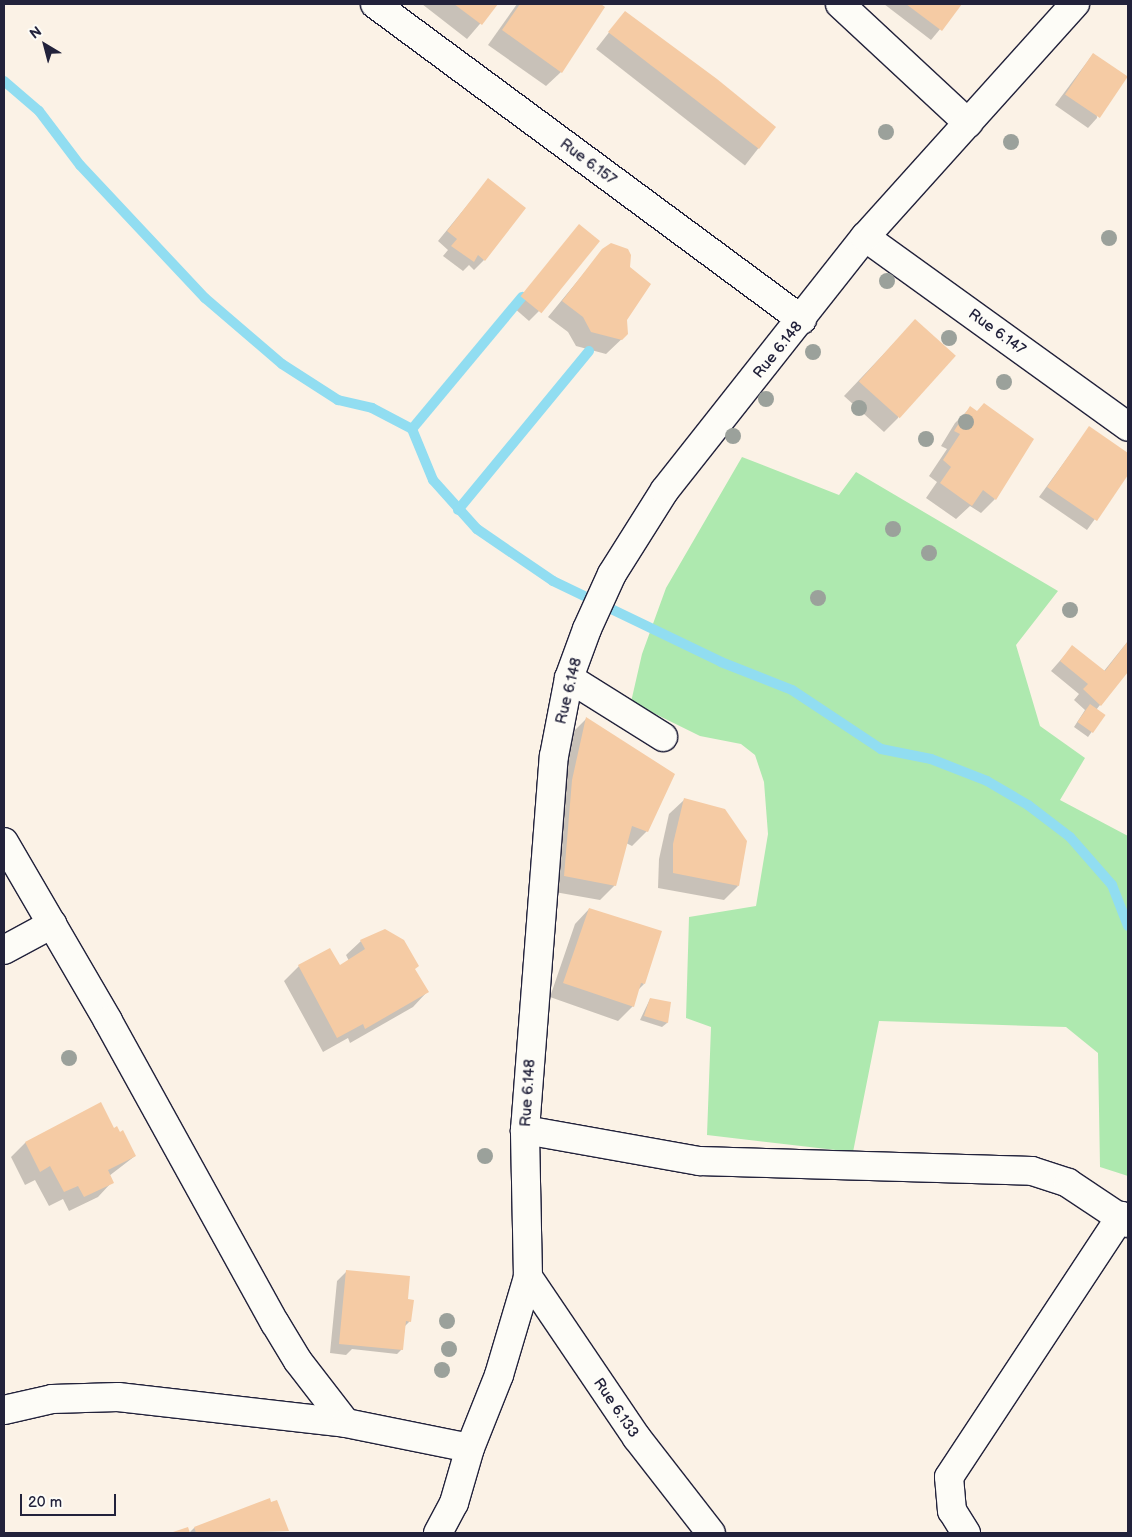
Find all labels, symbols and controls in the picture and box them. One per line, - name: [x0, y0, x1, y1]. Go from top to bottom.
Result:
- north arrow: [20, 20, 70, 70]
- text: N: [26, 23, 45, 43]
- street label: Rue 6.157: [556, 135, 620, 189]
- street label: Rue 6.147: [965, 305, 1029, 359]
- street label: Rue 6.148: [750, 318, 806, 382]
- street label: Rue 6.148: [552, 656, 586, 726]
- street label: Rue 6.148: [517, 1059, 539, 1127]
- street label: Rue 6.133: [589, 1375, 643, 1441]
- scale bar: [22, 1484, 119, 1516]
- text: 20 m: [28, 1493, 62, 1512]

